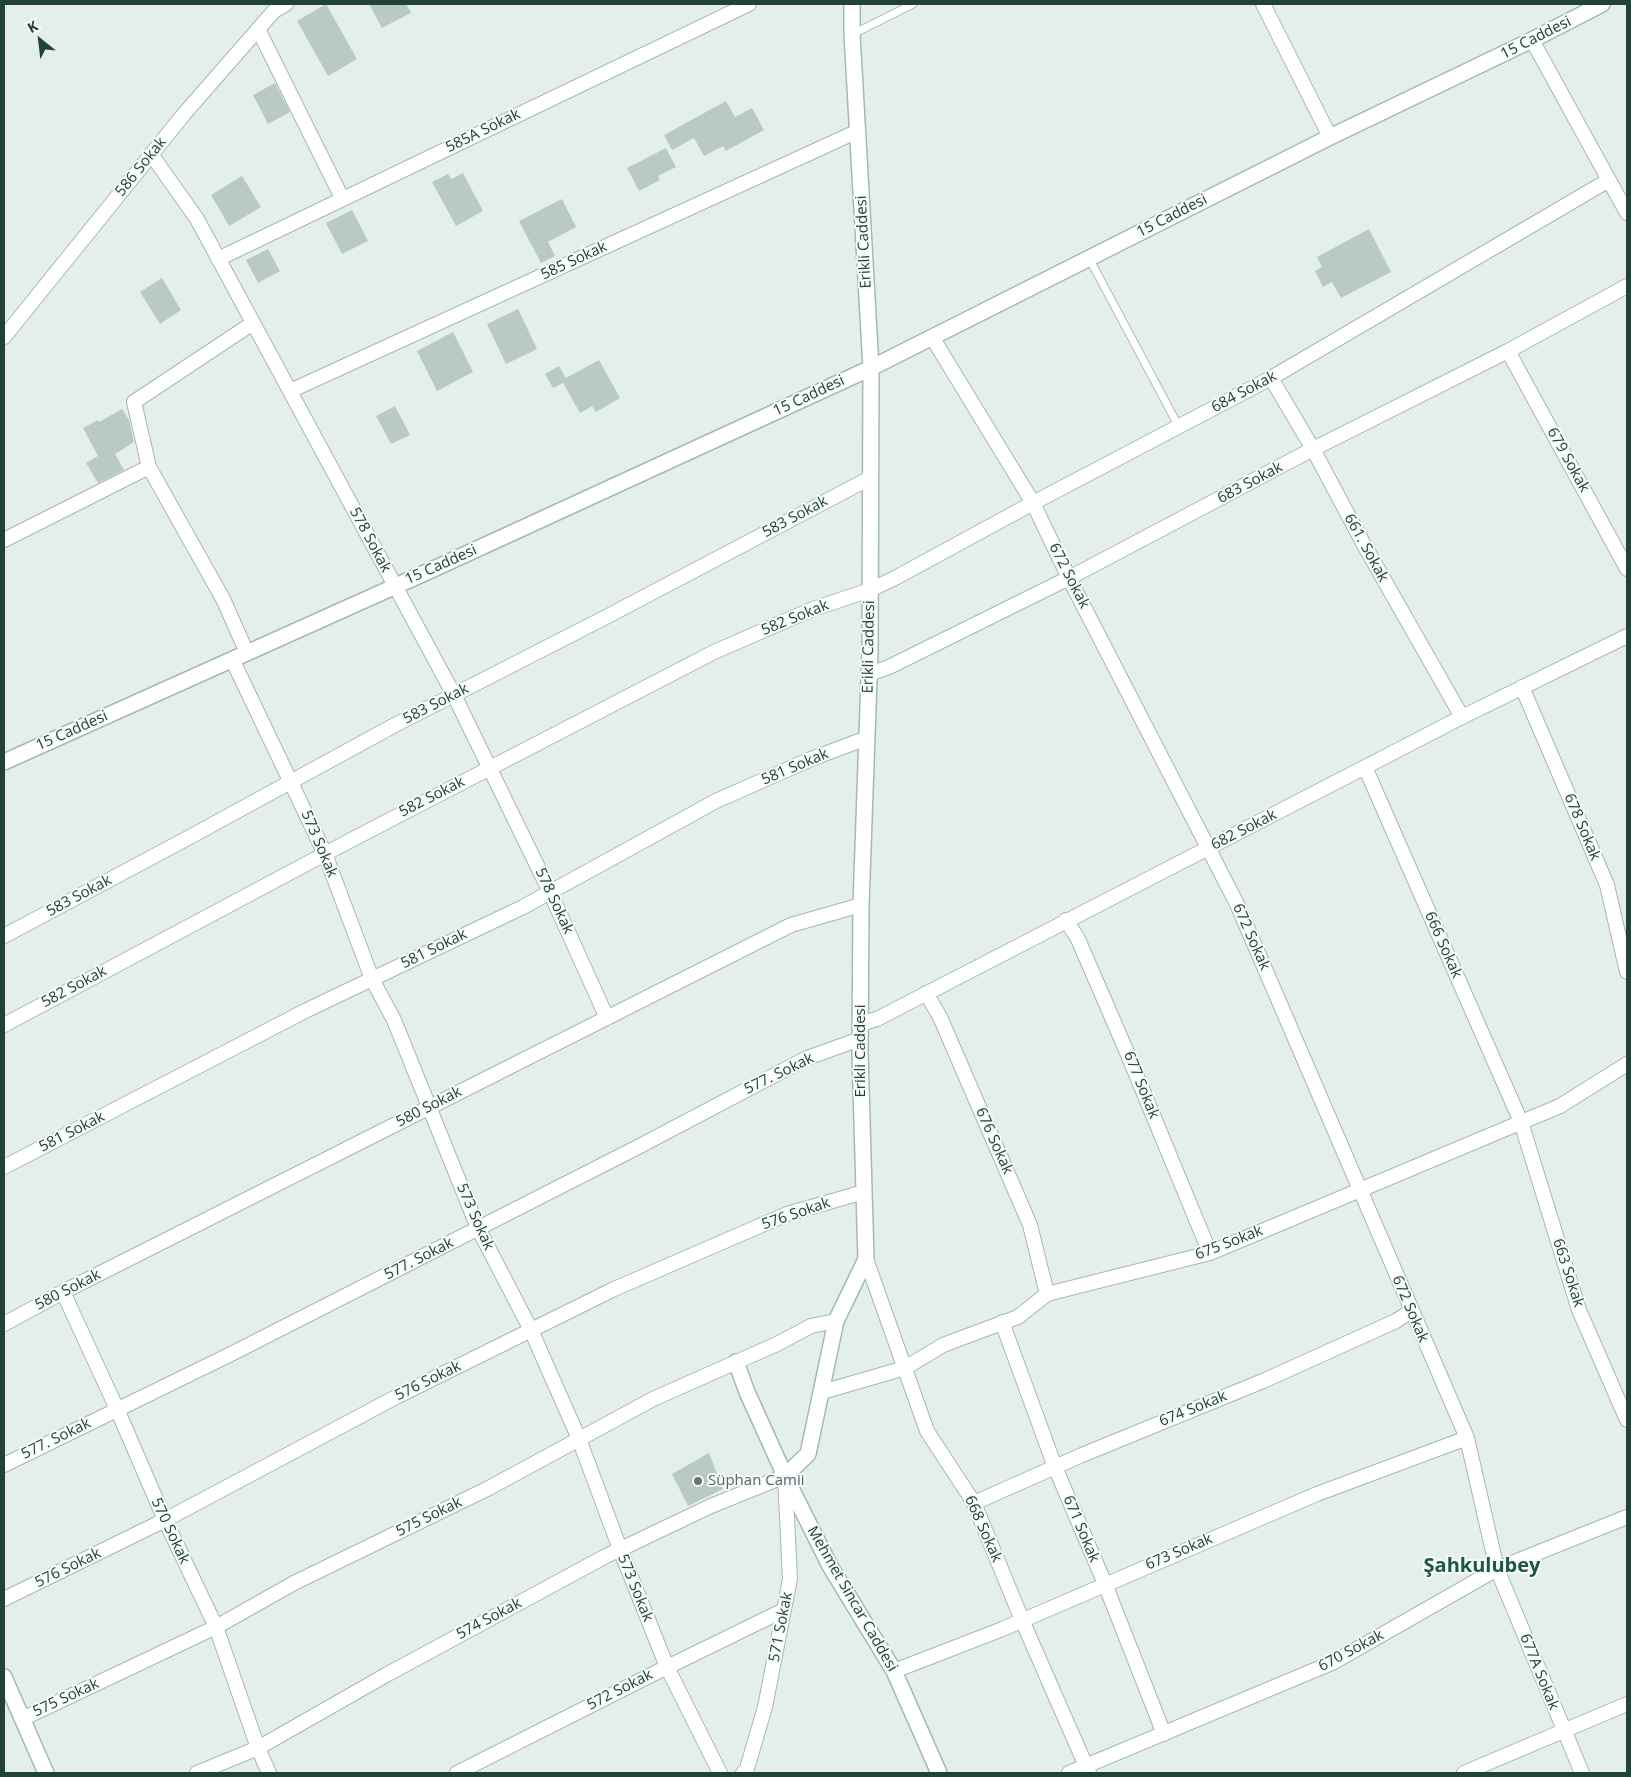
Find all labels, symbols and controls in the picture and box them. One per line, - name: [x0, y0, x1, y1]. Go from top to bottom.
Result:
- street label: 15 Caddesi: [1498, 13, 1574, 63]
- north arrow: [15, 15, 65, 65]
- text: K: [24, 16, 41, 37]
- street label: 585A Sokak: [443, 105, 523, 157]
- street label: 586 Sokak: [112, 134, 170, 200]
- street label: 15 Caddesi: [1134, 191, 1210, 241]
- street label: Erikli Caddesi: [853, 195, 875, 289]
- street label: 585 Sokak: [538, 238, 610, 284]
- street label: 684 Sokak: [1208, 367, 1280, 417]
- street label: 15 Caddesi: [771, 372, 847, 420]
- street label: 679 Sokak: [1543, 425, 1593, 495]
- street label: 683 Sokak: [1214, 458, 1286, 508]
- street label: 583 Sokak: [759, 492, 831, 542]
- street label: 578 Sokak: [345, 504, 395, 576]
- street label: 661. Sokak: [1340, 511, 1392, 585]
- street label: 672 Sokak: [1045, 540, 1093, 612]
- street label: 15 Caddesi: [402, 541, 480, 589]
- street label: 582 Sokak: [759, 596, 831, 640]
- street label: Erikli Caddesi: [859, 600, 879, 694]
- street label: 583 Sokak: [400, 680, 472, 728]
- street label: 15 Caddesi: [33, 707, 111, 755]
- street label: 581 Sokak: [759, 745, 831, 789]
- street label: 582 Sokak: [396, 773, 468, 821]
- street label: 678 Sokak: [1560, 791, 1604, 863]
- street label: 682 Sokak: [1208, 806, 1280, 854]
- street label: 573 Sokak: [297, 808, 341, 880]
- street label: 578 Sokak: [531, 865, 577, 937]
- street label: 583 Sokak: [43, 871, 115, 921]
- street label: 672 Sokak: [1228, 901, 1274, 973]
- street label: 666 Sokak: [1420, 909, 1466, 981]
- street label: 581 Sokak: [398, 925, 470, 973]
- street label: 582 Sokak: [38, 962, 110, 1012]
- street label: Erikli Caddesi: [852, 1004, 870, 1098]
- street label: 577. Sokak: [741, 1049, 817, 1099]
- street label: 677 Sokak: [1119, 1049, 1163, 1121]
- street label: 580 Sokak: [393, 1083, 465, 1131]
- street label: 676 Sokak: [971, 1105, 1017, 1177]
- street label: 581 Sokak: [36, 1108, 108, 1156]
- street label: 573 Sokak: [452, 1181, 498, 1253]
- street label: 576 Sokak: [760, 1194, 832, 1234]
- street label: 675 Sokak: [1193, 1222, 1265, 1264]
- street label: 577. Sokak: [382, 1234, 456, 1284]
- street label: 663 Sokak: [1548, 1236, 1588, 1310]
- street label: 580 Sokak: [32, 1266, 104, 1314]
- street label: 672 Sokak: [1388, 1273, 1432, 1345]
- street label: 576 Sokak: [392, 1357, 464, 1405]
- street label: 674 Sokak: [1157, 1387, 1229, 1431]
- street label: 577. Sokak: [18, 1414, 94, 1464]
- place label: Süphan Camii: [708, 1472, 804, 1490]
- marker: Süphan Camii: [692, 1475, 704, 1487]
- street label: 575 Sokak: [393, 1493, 465, 1541]
- street label: 668 Sokak: [960, 1493, 1006, 1565]
- street label: 671 Sokak: [1059, 1493, 1103, 1565]
- street label: 570 Sokak: [147, 1495, 193, 1567]
- street label: Mehmet Sincar Caddesi: [803, 1523, 901, 1675]
- street label: 673 Sokak: [1143, 1530, 1215, 1574]
- street label: 576 Sokak: [32, 1544, 104, 1592]
- street label: 573 Sokak: [613, 1552, 657, 1624]
- district label: Şahkulubey: [1424, 1554, 1540, 1578]
- street label: 571 Sokak: [765, 1590, 797, 1664]
- street label: 574 Sokak: [453, 1594, 525, 1644]
- street label: 670 Sokak: [1315, 1626, 1387, 1676]
- street label: 677A Sokak: [1516, 1631, 1562, 1713]
- street label: 572 Sokak: [584, 1666, 656, 1714]
- street label: 575 Sokak: [30, 1675, 102, 1721]

